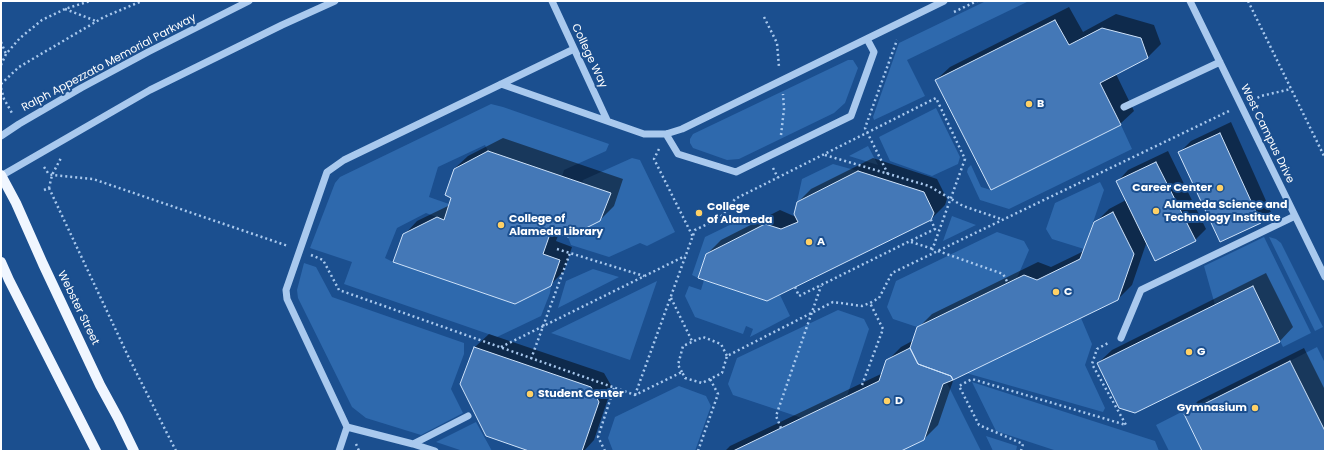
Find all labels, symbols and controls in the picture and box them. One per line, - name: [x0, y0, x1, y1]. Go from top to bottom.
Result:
- street label: Ralph Appezzato Memorial Parkway: [20, 11, 198, 115]
- street label: College Way: [568, 22, 610, 90]
- street label: West Campus Drive: [1237, 82, 1297, 186]
- place label: B: [1037, 97, 1044, 111]
- marker: B: [1024, 99, 1034, 109]
- place label: Career Center: [1132, 181, 1212, 195]
- marker: Career Center: [1215, 183, 1225, 193]
- place label: Alameda Science and Technology Institute: [1164, 198, 1287, 224]
- place label: College of Alameda: [707, 200, 772, 226]
- marker: Alameda Science and Technology Institute: [1151, 206, 1161, 216]
- marker: College of Alameda: [694, 208, 704, 218]
- place label: College of Alameda Library: [509, 212, 603, 238]
- marker: College of Alameda Library: [496, 220, 506, 230]
- place label: A: [817, 235, 825, 249]
- marker: A: [804, 237, 814, 247]
- street label: Webster Street: [54, 269, 102, 347]
- place label: C: [1064, 285, 1072, 299]
- marker: C: [1051, 287, 1061, 297]
- place label: G: [1197, 345, 1205, 359]
- marker: G: [1184, 347, 1194, 357]
- place label: Student Center: [538, 387, 624, 401]
- marker: Student Center: [525, 389, 535, 399]
- place label: D: [895, 394, 903, 408]
- marker: D: [882, 396, 892, 406]
- place label: Gymnasium: [1177, 401, 1247, 415]
- marker: Gymnasium: [1250, 403, 1260, 413]

